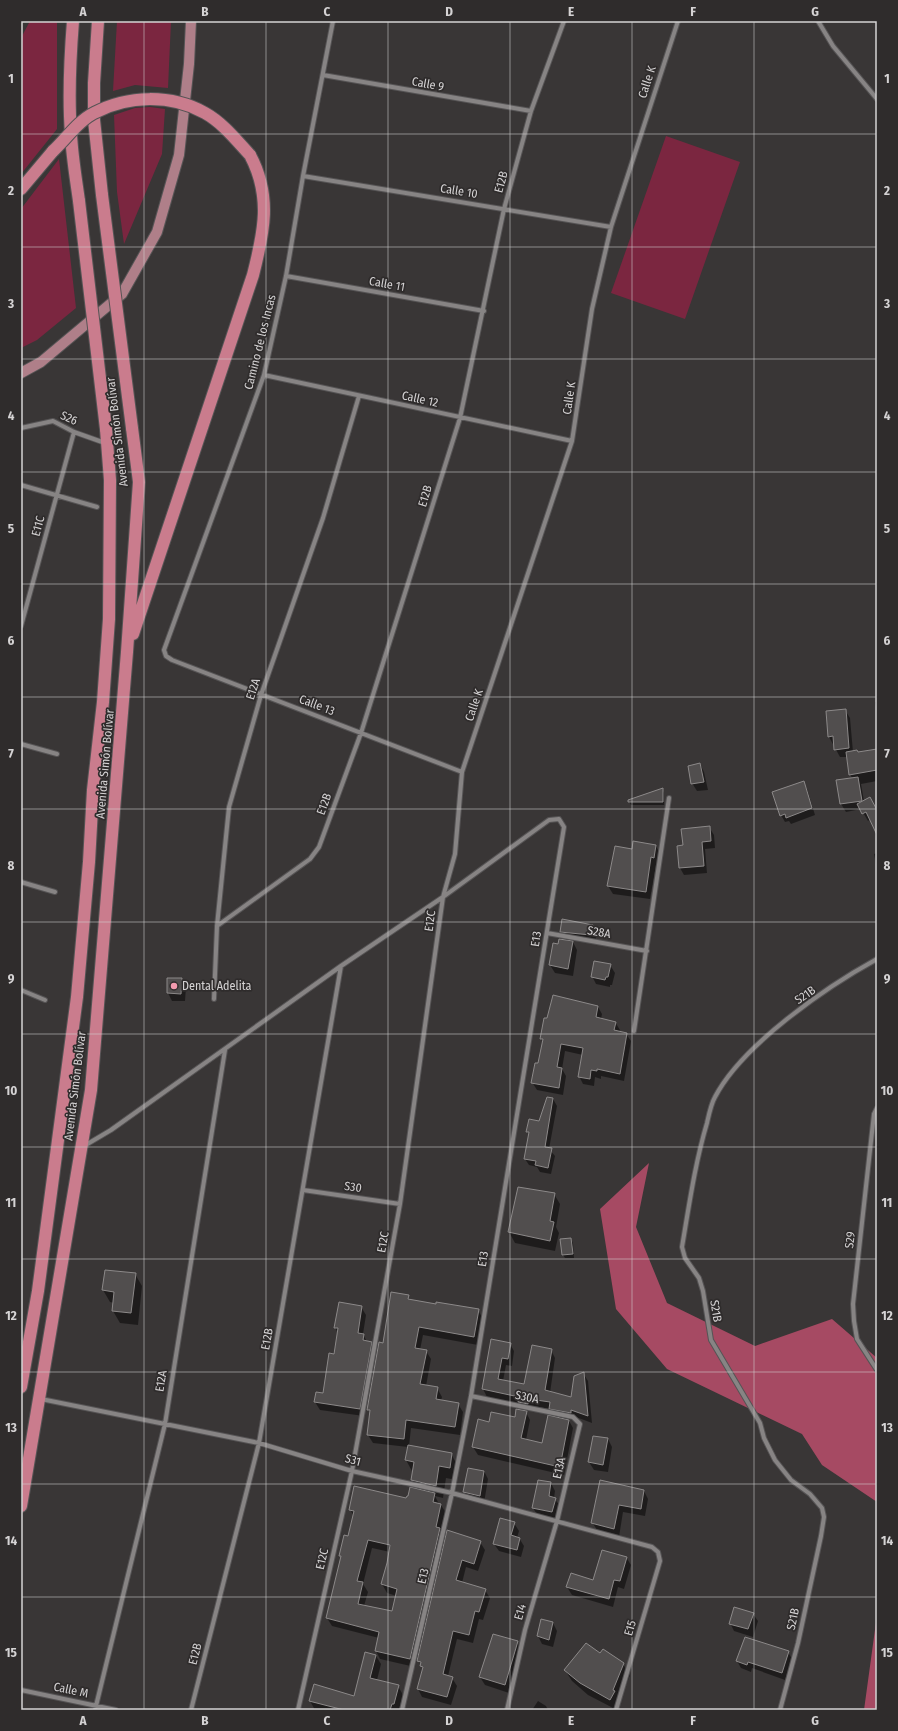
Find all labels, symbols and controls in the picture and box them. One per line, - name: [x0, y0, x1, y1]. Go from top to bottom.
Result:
- text: A: [78, 4, 87, 19]
- text: B: [201, 4, 209, 19]
- text: C: [324, 4, 331, 19]
- text: D: [445, 4, 453, 19]
- text: E: [568, 4, 574, 19]
- text: F: [690, 4, 696, 19]
- text: G: [811, 4, 819, 19]
- street label: Calle K: [635, 63, 659, 100]
- text: 1: [8, 71, 14, 86]
- text: 1: [884, 71, 890, 86]
- street label: Calle 9: [411, 74, 445, 94]
- street label: E12B: [491, 169, 511, 194]
- street label: Calle 10: [439, 181, 479, 201]
- text: 2: [7, 183, 14, 198]
- text: 2: [883, 183, 890, 198]
- street label: Calle 11: [368, 274, 406, 294]
- street label: Camino de los Incas: [241, 293, 279, 391]
- text: 3: [7, 296, 14, 311]
- text: 3: [883, 296, 890, 311]
- street label: Avenida Simón Bolívar: [103, 376, 131, 487]
- street label: Calle K: [560, 380, 578, 415]
- street label: Calle 12: [401, 388, 439, 410]
- text: 4: [8, 408, 15, 423]
- street label: S26: [58, 408, 80, 428]
- text: 4: [884, 408, 891, 423]
- street label: E12B: [415, 483, 435, 509]
- street label: E11C: [29, 514, 47, 538]
- text: 5: [8, 521, 14, 536]
- text: 5: [884, 521, 890, 536]
- text: 6: [8, 633, 15, 648]
- text: 6: [884, 633, 891, 648]
- street label: E12A: [243, 676, 263, 701]
- street label: Calle K: [462, 686, 486, 723]
- street label: Calle 13: [297, 692, 337, 718]
- street label: Avenida Simón Bolívar: [93, 708, 117, 819]
- text: 7: [8, 746, 14, 761]
- text: 7: [884, 746, 890, 761]
- street label: E12B: [314, 791, 334, 817]
- text: 8: [8, 858, 15, 873]
- text: 8: [884, 858, 891, 873]
- street label: E12C: [422, 909, 438, 933]
- street label: S28A: [586, 923, 612, 941]
- street label: E13: [528, 930, 544, 948]
- text: 9: [8, 971, 15, 986]
- text: 9: [884, 971, 891, 986]
- place label: Dental Adelita: [182, 979, 252, 993]
- marker: Dental Adelita: [169, 981, 179, 991]
- street label: S21B: [792, 983, 818, 1007]
- street label: Avenida Simón Bolívar: [61, 1030, 89, 1141]
- text: 10: [5, 1083, 17, 1098]
- text: 10: [881, 1083, 893, 1098]
- street label: S30: [343, 1179, 363, 1195]
- text: 11: [6, 1195, 16, 1210]
- text: 11: [882, 1195, 892, 1210]
- street label: E12C: [374, 1230, 392, 1254]
- street label: S29: [842, 1231, 858, 1249]
- street label: E13: [475, 1250, 491, 1268]
- street label: S21B: [707, 1299, 725, 1323]
- text: 12: [5, 1308, 17, 1323]
- text: 12: [881, 1308, 893, 1323]
- street label: E12B: [258, 1327, 276, 1351]
- street label: E12A: [152, 1369, 170, 1393]
- street label: S30A: [514, 1388, 541, 1406]
- text: 13: [5, 1420, 17, 1435]
- text: 13: [881, 1420, 893, 1435]
- street label: S31: [344, 1451, 362, 1469]
- street label: E13A: [550, 1455, 568, 1480]
- text: 14: [5, 1533, 17, 1548]
- text: 14: [881, 1533, 893, 1548]
- street label: E12C: [313, 1547, 331, 1571]
- street label: E13: [414, 1567, 432, 1585]
- street label: E14: [511, 1602, 529, 1622]
- street label: S21B: [784, 1606, 802, 1631]
- street label: E15: [621, 1618, 639, 1637]
- street label: E12B: [186, 1641, 205, 1666]
- text: 15: [5, 1645, 17, 1660]
- text: 15: [881, 1645, 893, 1660]
- street label: Calle M: [52, 1679, 90, 1701]
- text: A: [78, 1713, 87, 1728]
- text: B: [201, 1713, 209, 1728]
- text: C: [324, 1713, 331, 1728]
- text: D: [445, 1713, 453, 1728]
- text: E: [568, 1713, 574, 1728]
- text: F: [690, 1713, 696, 1728]
- text: G: [811, 1713, 819, 1728]

